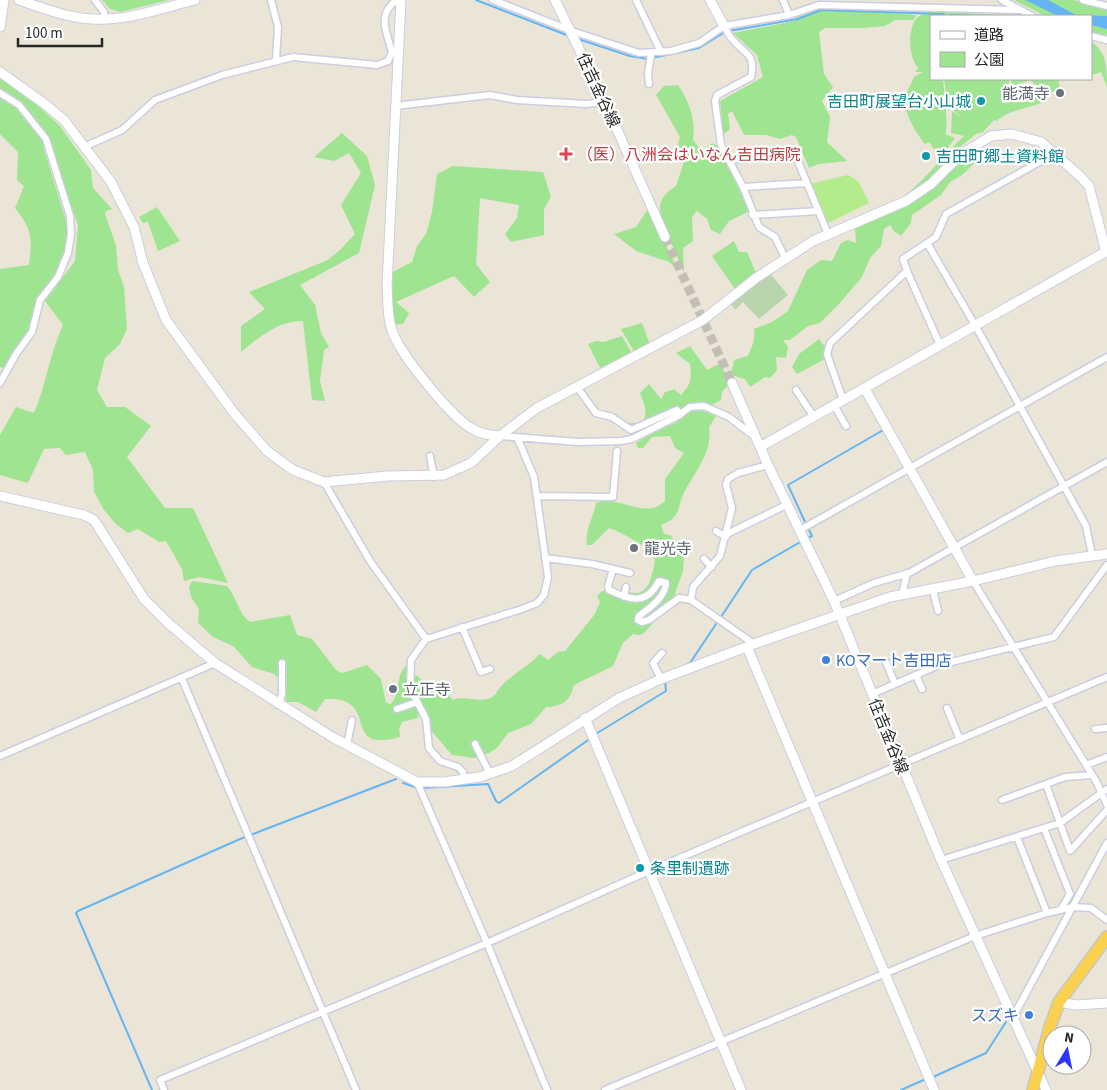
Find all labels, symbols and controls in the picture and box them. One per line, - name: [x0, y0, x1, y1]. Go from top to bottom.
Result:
- scale bar: [18, 15, 101, 47]
- legend: [930, 15, 1092, 80]
- text: 100 m: [25, 23, 63, 44]
- text: 道路: [974, 25, 1004, 46]
- street label: 住吉金谷線: [571, 50, 625, 131]
- text: 公園: [974, 50, 1004, 71]
- place label: 能満寺: [1002, 83, 1050, 105]
- marker: 能満寺: [1054, 87, 1066, 99]
- place label: 吉田町展望台小山城: [827, 91, 971, 113]
- marker: 吉田町展望台小山城: [975, 95, 987, 107]
- place label: （医）八洲会はいなん吉田病院: [577, 144, 801, 166]
- place label: 吉田町郷土資料館: [936, 146, 1064, 168]
- marker: （医）八洲会はいなん吉田病院: [559, 147, 573, 161]
- marker: 吉田町郷土資料館: [920, 150, 932, 162]
- place label: 龍光寺: [644, 538, 692, 560]
- marker: 龍光寺: [628, 542, 640, 554]
- place label: KOマート吉田店: [836, 650, 952, 672]
- marker: KOマート吉田店: [820, 654, 832, 666]
- place label: 立正寺: [403, 679, 451, 701]
- marker: 立正寺: [387, 683, 399, 695]
- street label: 住吉金谷線: [863, 695, 913, 778]
- place label: 条里制遺跡: [650, 858, 730, 880]
- marker: 条里制遺跡: [634, 862, 646, 874]
- place label: スズキ: [971, 1005, 1019, 1027]
- marker: スズキ: [1023, 1009, 1035, 1021]
- north arrow: [1042, 1025, 1092, 1075]
- text: N: [1063, 1028, 1075, 1049]

